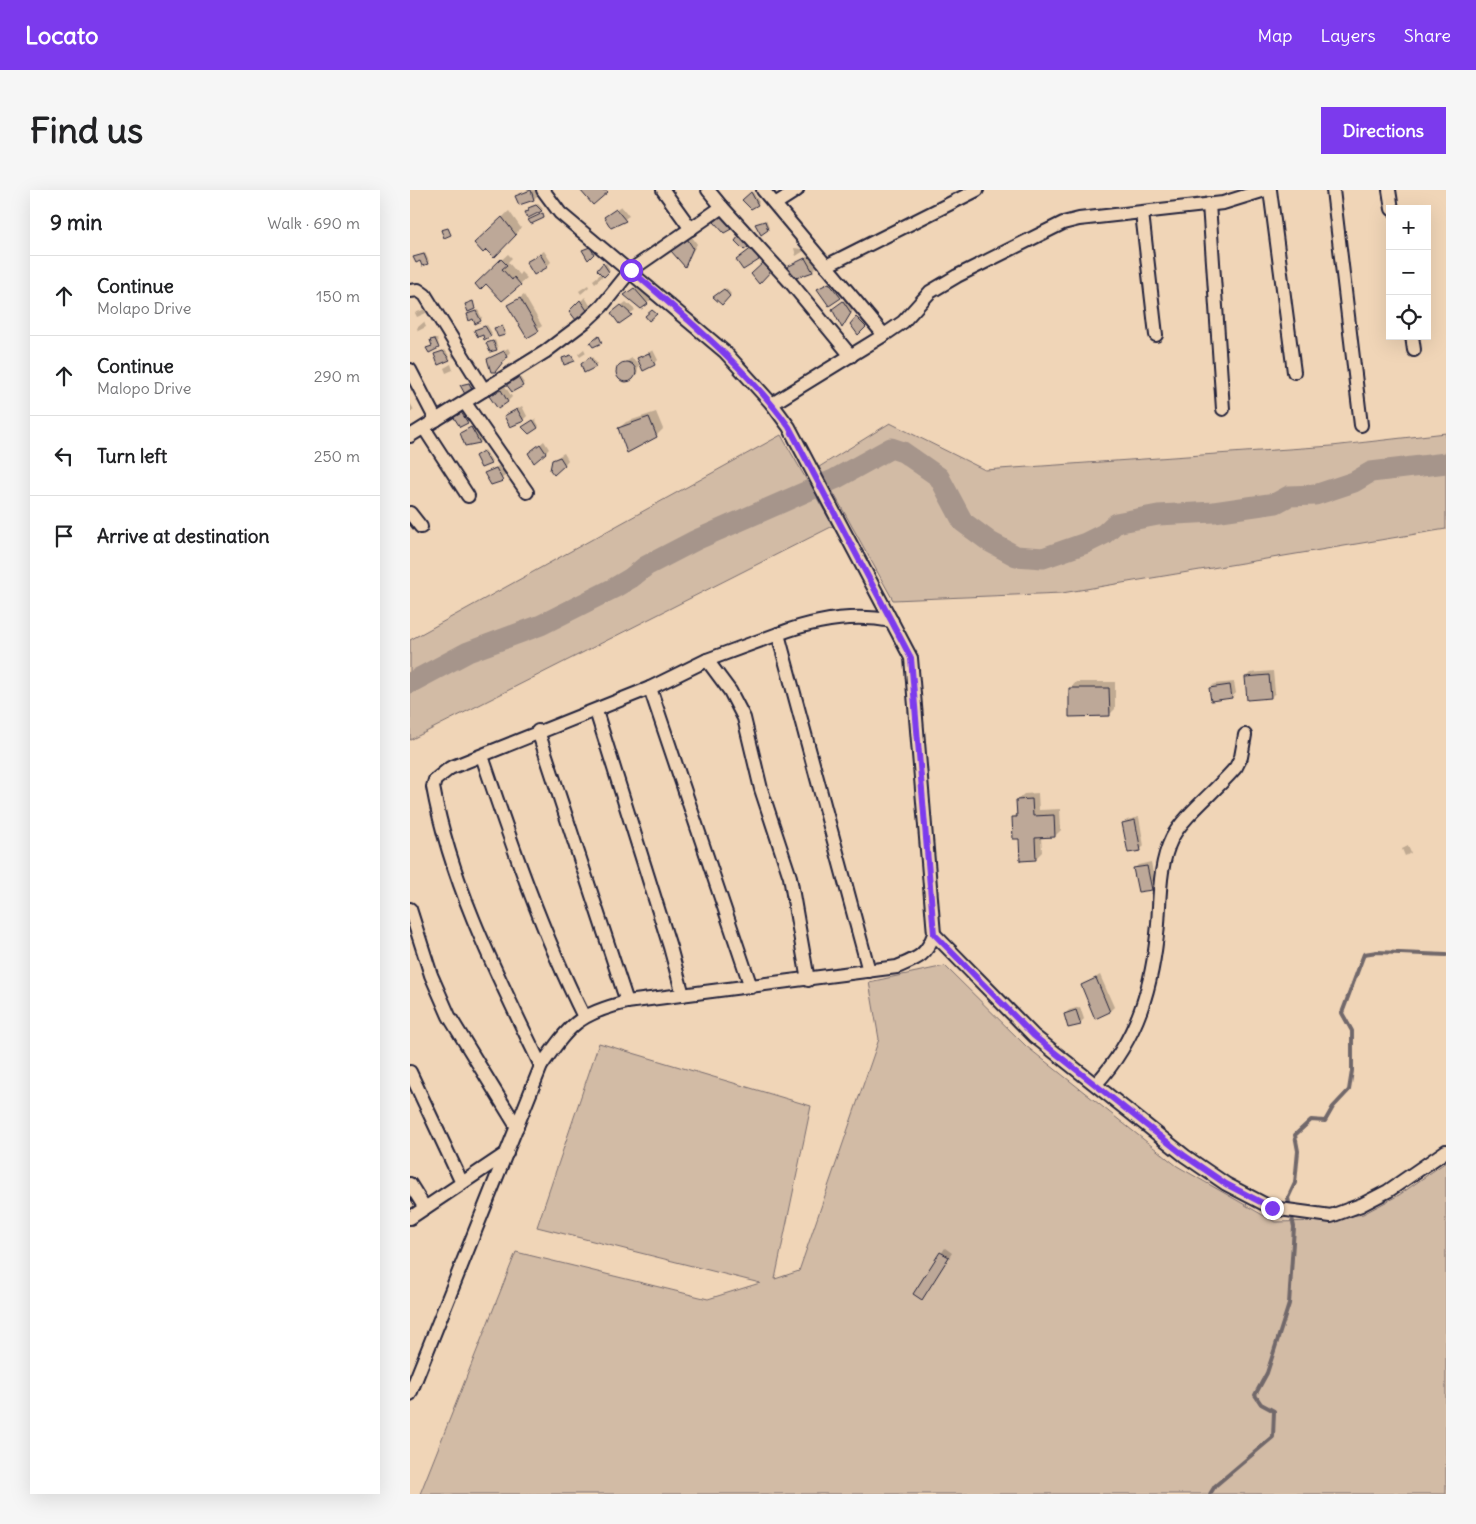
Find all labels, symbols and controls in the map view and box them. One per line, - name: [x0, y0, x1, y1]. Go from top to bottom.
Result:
- text: Locato: [25, 20, 99, 50]
- text: Map: [1257, 24, 1292, 47]
- text: Layers: [1320, 24, 1376, 47]
- text: Share: [1404, 24, 1451, 47]
- button: Directions: [1321, 107, 1446, 154]
- text: Find us: [30, 108, 143, 152]
- map controls: [1386, 205, 1431, 340]
- button: +: [1386, 205, 1431, 250]
- text: 9 min: [50, 209, 102, 236]
- text: Walk · 690 m: [267, 213, 360, 233]
- button: −: [1386, 250, 1431, 295]
- route start: [620, 259, 643, 282]
- text: Continue: [97, 274, 174, 298]
- icon: ahead: [50, 282, 78, 310]
- text: 150 m: [316, 286, 360, 306]
- button: locate: [1386, 295, 1431, 340]
- text: Molapo Drive: [97, 298, 191, 318]
- text: Continue: [97, 354, 174, 378]
- icon: ahead: [50, 362, 78, 390]
- text: 290 m: [314, 366, 360, 386]
- text: Malopo Drive: [97, 378, 191, 398]
- icon: left: [50, 442, 78, 470]
- text: Turn left: [97, 444, 167, 468]
- text: 250 m: [314, 446, 360, 466]
- icon: arrive: [50, 522, 78, 550]
- text: Arrive at destination: [97, 524, 270, 548]
- route end: [1261, 1197, 1284, 1220]

